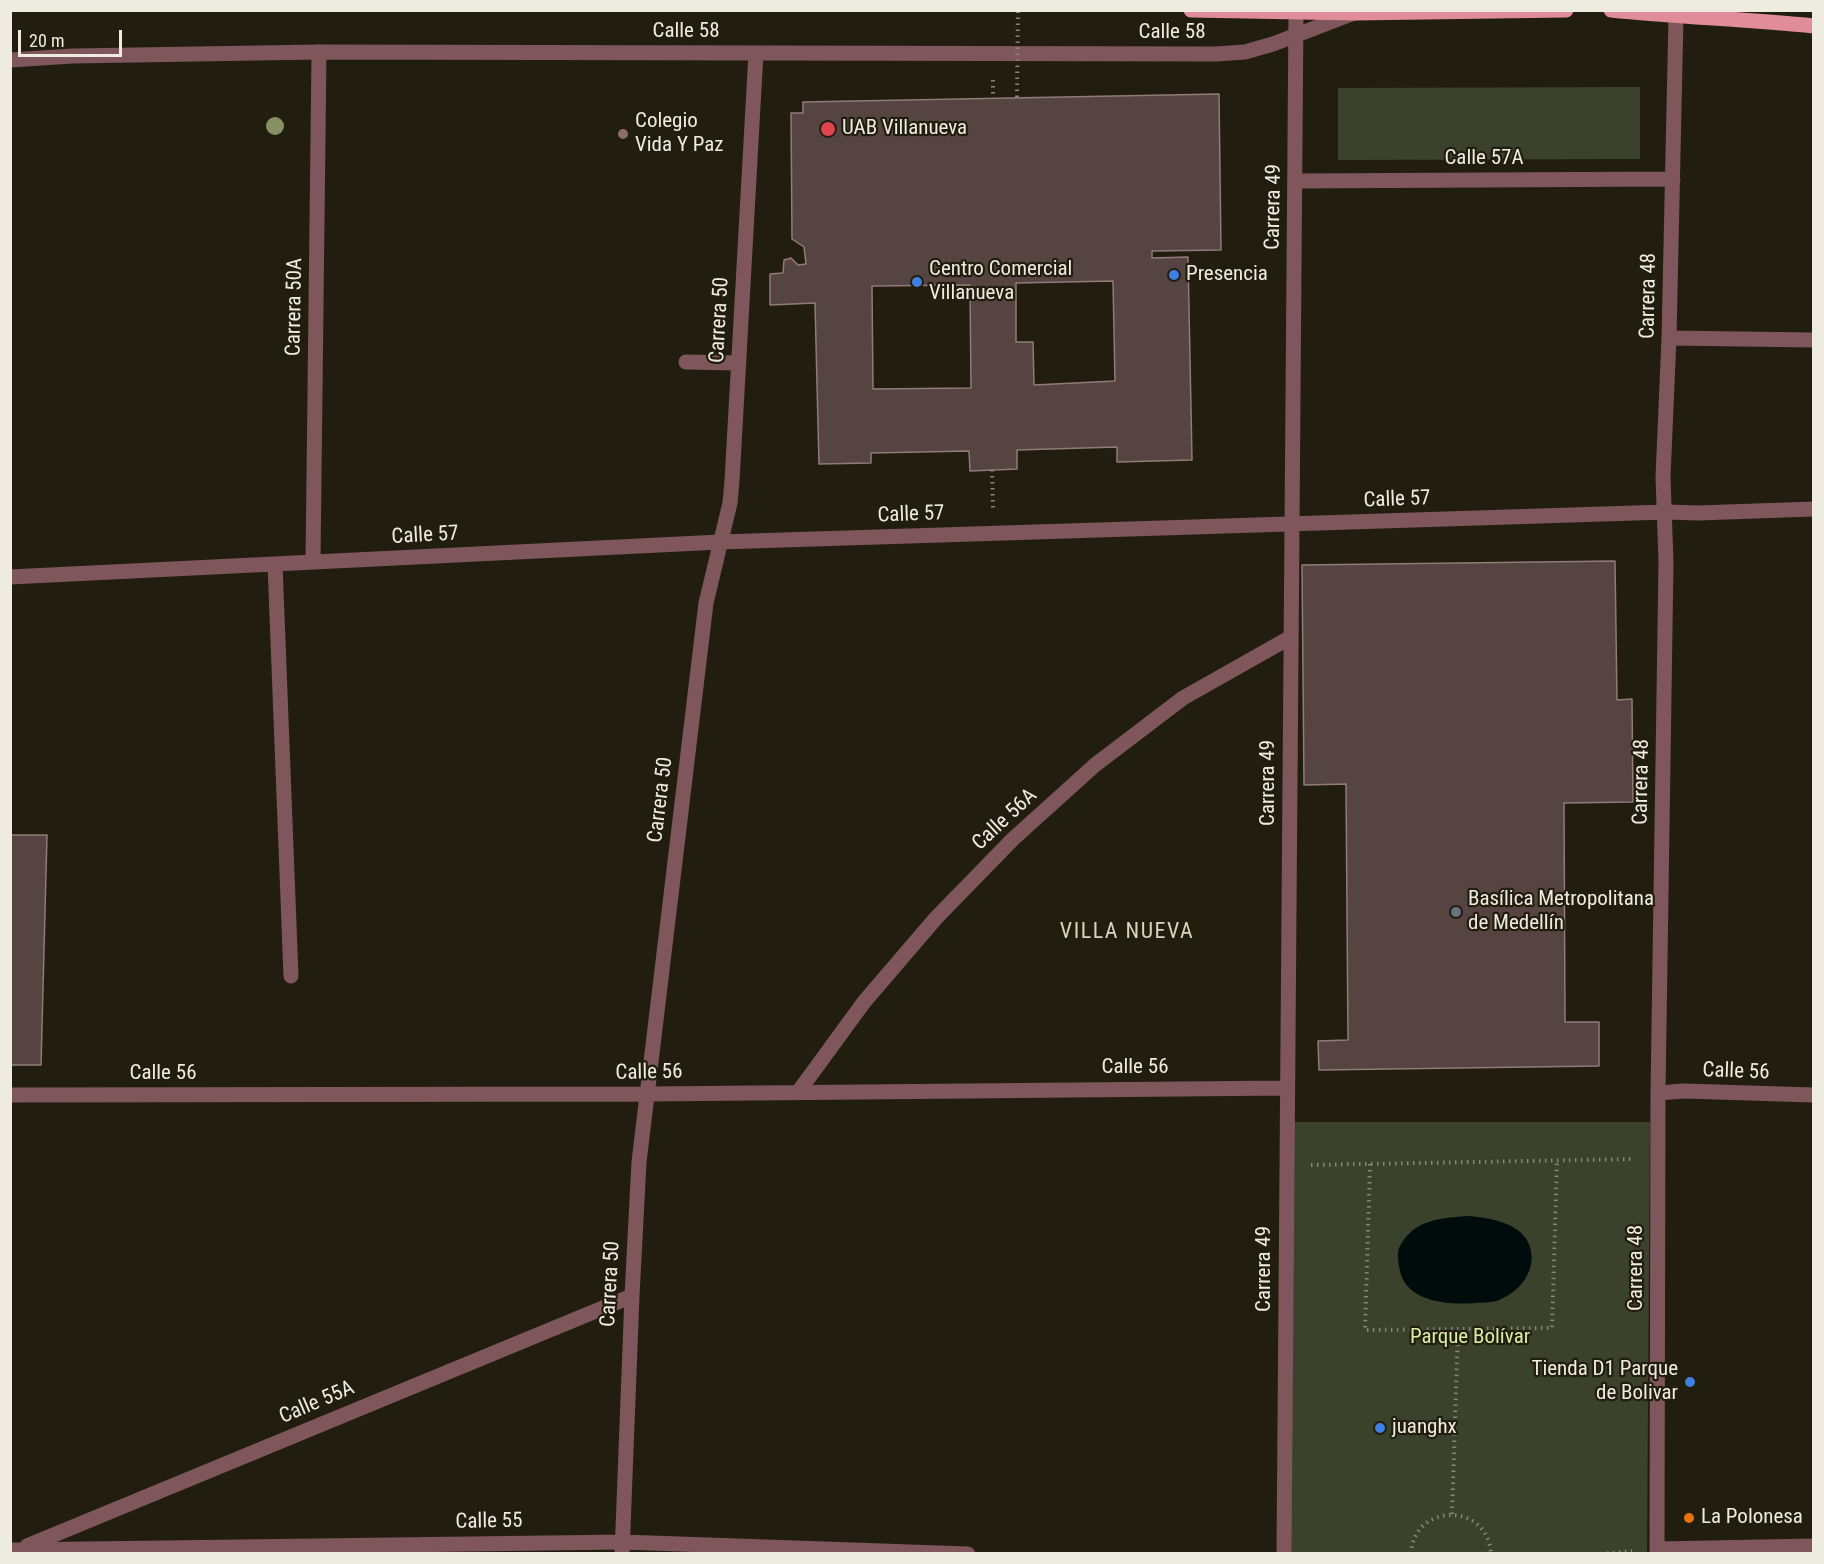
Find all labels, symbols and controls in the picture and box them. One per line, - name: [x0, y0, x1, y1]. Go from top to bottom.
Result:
- scale bar: [21, 18, 124, 56]
- street label: Calle 58: [653, 19, 719, 45]
- street label: Calle 58: [1139, 20, 1205, 46]
- text: 20 m: [29, 30, 64, 51]
- place label: Colegio Vida Y Paz: [635, 109, 724, 159]
- place label: UAB Villanueva: [842, 116, 967, 142]
- marker: UAB Villanueva: [819, 120, 837, 138]
- marker: Colegio Vida Y Paz: [616, 127, 630, 141]
- street label: Calle 57A: [1444, 146, 1524, 172]
- street label: Carrera 49: [1261, 164, 1287, 250]
- street label: Carrera 48: [1636, 253, 1662, 339]
- place label: Centro Comercial Villanueva: [929, 257, 1072, 307]
- street label: Carrera 50A: [282, 258, 308, 356]
- place label: Presencia: [1186, 262, 1268, 288]
- marker: Presencia: [1167, 268, 1181, 282]
- marker: Centro Comercial Villanueva: [910, 275, 924, 289]
- street label: Carrera 50: [705, 276, 735, 364]
- street label: Calle 57: [1363, 486, 1431, 514]
- street label: Calle 57: [877, 501, 945, 529]
- street label: Calle 57: [391, 522, 459, 550]
- street label: Carrera 48: [1629, 739, 1655, 825]
- street label: Carrera 49: [1256, 740, 1282, 826]
- street label: Carrera 50: [643, 756, 679, 844]
- street label: Calle 56A: [967, 784, 1043, 856]
- place label: Basílica Metropolitana de Medellín: [1468, 887, 1654, 937]
- marker: Basílica Metropolitana de Medellín: [1449, 905, 1463, 919]
- district label: VILLA NUEVA: [1060, 919, 1194, 945]
- street label: Calle 56: [1102, 1055, 1168, 1081]
- street label: Calle 56: [1702, 1058, 1770, 1086]
- street label: Calle 56: [615, 1060, 683, 1086]
- street label: Calle 56: [130, 1061, 196, 1087]
- street label: Carrera 48: [1624, 1225, 1650, 1311]
- street label: Carrera 49: [1252, 1226, 1278, 1312]
- street label: Carrera 50: [596, 1240, 626, 1328]
- park label: Parque Bolívar: [1410, 1325, 1530, 1351]
- place label: Tienda D1 Parque de Bolivar: [1531, 1357, 1678, 1407]
- marker: Tienda D1 Parque de Bolivar: [1683, 1375, 1697, 1389]
- street label: Calle 55A: [276, 1376, 358, 1430]
- place label: juanghx: [1392, 1415, 1457, 1441]
- marker: juanghx: [1373, 1421, 1387, 1435]
- place label: La Polonesa: [1701, 1505, 1803, 1531]
- street label: Calle 55: [455, 1509, 523, 1535]
- marker: La Polonesa: [1682, 1511, 1696, 1525]

